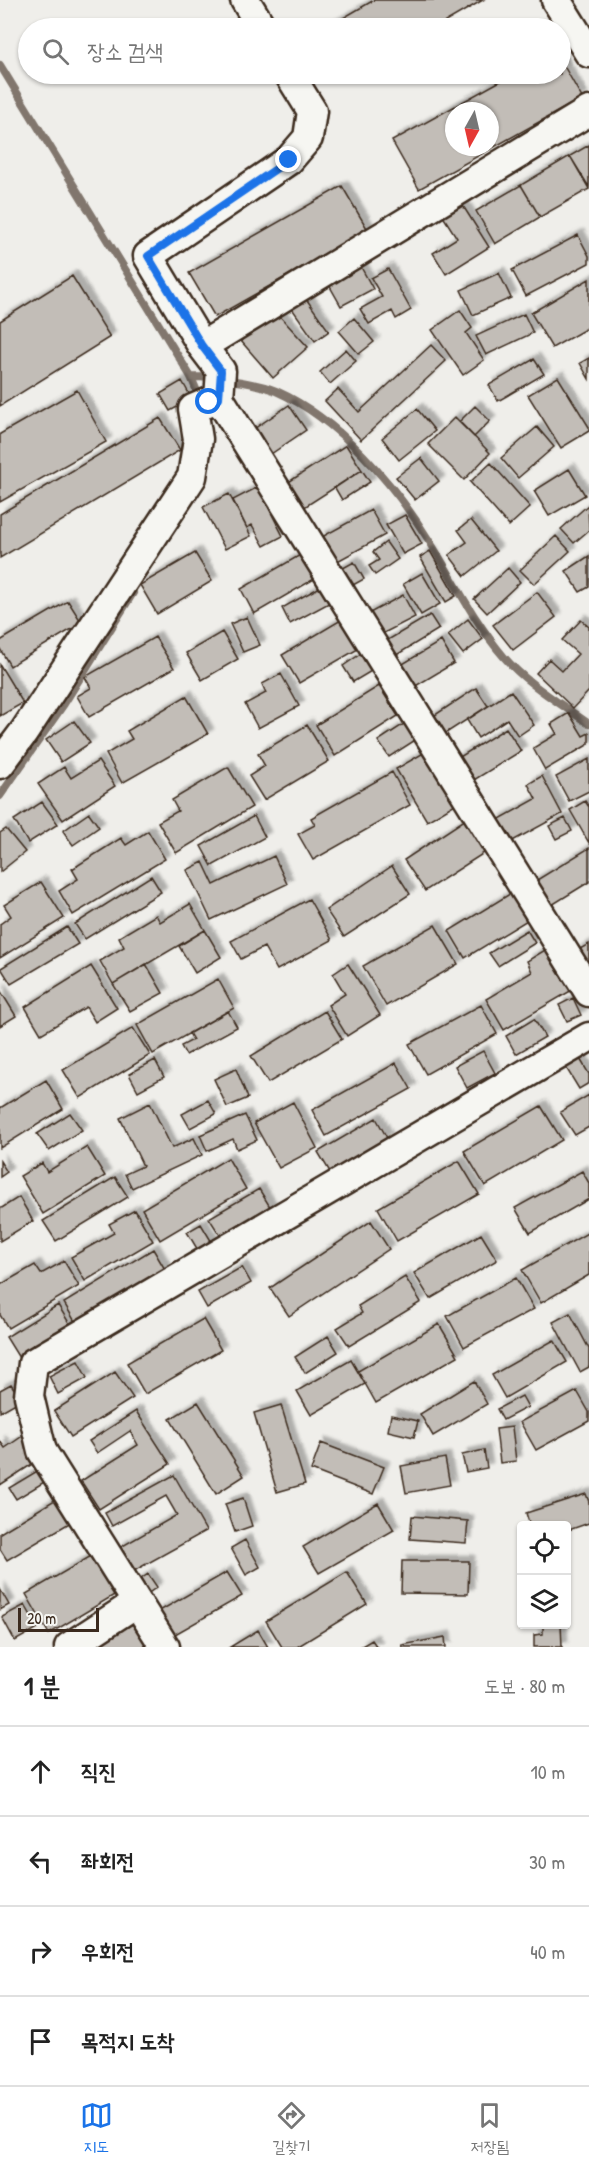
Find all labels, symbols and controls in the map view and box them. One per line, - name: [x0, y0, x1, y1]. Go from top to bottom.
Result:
- search box: [18, 18, 571, 84]
- icon: search: [39, 35, 72, 68]
- text: 장소 검색: [87, 36, 163, 66]
- north arrow: [445, 102, 499, 156]
- route end: [275, 146, 301, 172]
- route start: [195, 388, 221, 414]
- map controls: [517, 1521, 571, 1629]
- button: locate: [517, 1521, 571, 1575]
- button: layers: [517, 1575, 571, 1629]
- scale bar: [18, 1605, 99, 1632]
- text: 20 m: [27, 1607, 56, 1629]
- text: 1 분: [24, 1668, 60, 1703]
- text: 도보 · 80 m: [484, 1672, 565, 1699]
- icon: ahead: [24, 1755, 57, 1788]
- text: 직진: [81, 1756, 116, 1786]
- text: 10 m: [531, 1758, 565, 1785]
- icon: left: [24, 1845, 57, 1878]
- text: 좌회전: [81, 1846, 134, 1876]
- text: 30 m: [529, 1848, 565, 1875]
- icon: right: [24, 1935, 57, 1968]
- text: 우회전: [81, 1936, 134, 1966]
- text: 40 m: [530, 1938, 565, 1965]
- icon: arrive: [24, 2025, 57, 2058]
- text: 목적지 도착: [81, 2026, 175, 2056]
- tab: 지도: [80, 2099, 113, 2157]
- tab: 길찾기: [272, 2099, 311, 2157]
- tab: 저장됨: [471, 2099, 509, 2157]

